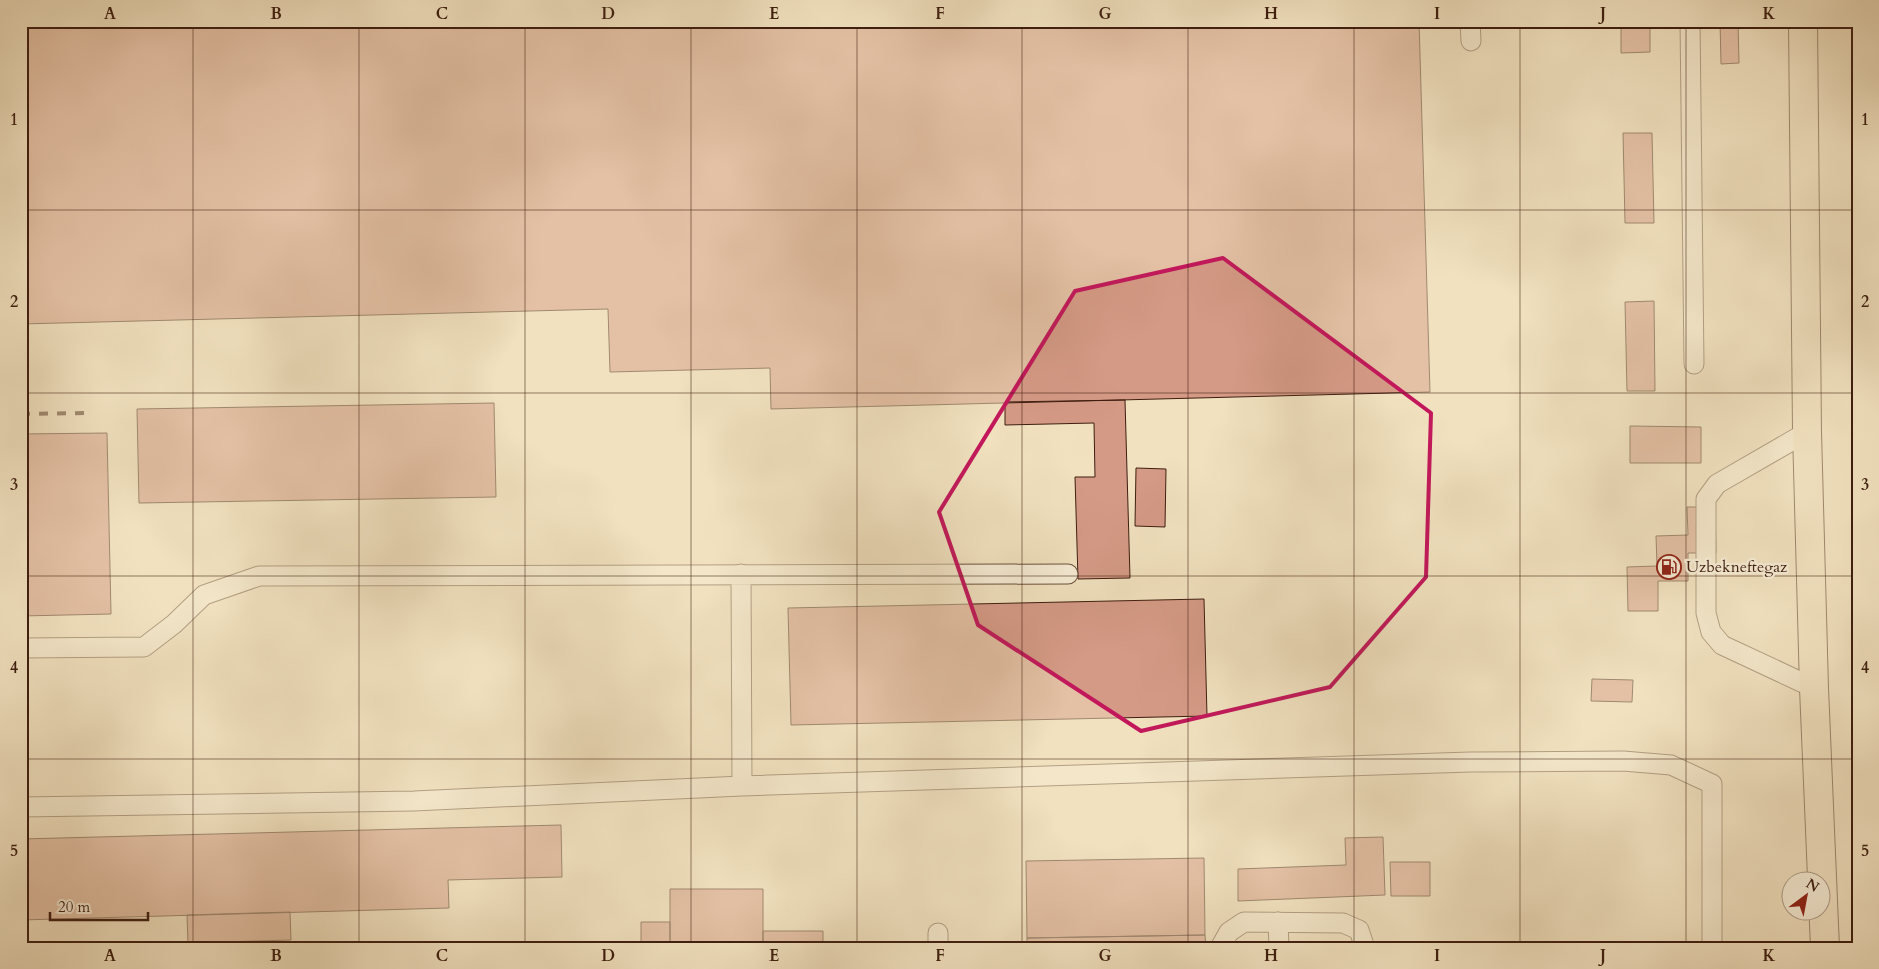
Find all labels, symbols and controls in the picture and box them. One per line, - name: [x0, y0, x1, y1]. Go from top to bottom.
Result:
- text: A: [104, 3, 116, 25]
- text: B: [270, 3, 282, 25]
- text: C: [436, 3, 448, 25]
- text: D: [601, 3, 615, 25]
- text: E: [769, 3, 779, 25]
- text: F: [935, 3, 945, 25]
- text: G: [1098, 3, 1112, 25]
- text: H: [1264, 3, 1278, 25]
- text: I: [1434, 3, 1440, 25]
- text: J: [1598, 3, 1606, 25]
- text: K: [1763, 3, 1776, 25]
- text: 1: [10, 109, 18, 131]
- text: 1: [1861, 109, 1869, 131]
- text: 2: [10, 291, 18, 313]
- text: 2: [1861, 291, 1869, 313]
- text: 3: [10, 474, 18, 496]
- text: 3: [1861, 474, 1869, 496]
- fuel station icon: Uzbekneftegaz: [1656, 554, 1682, 580]
- place label: Uzbekneftegaz: [1686, 556, 1787, 578]
- text: 4: [10, 657, 18, 679]
- text: 4: [1861, 657, 1869, 679]
- text: 5: [10, 840, 18, 862]
- text: 5: [1861, 840, 1869, 862]
- north arrow: [1782, 872, 1832, 922]
- text: N: [1802, 874, 1823, 897]
- scale bar: [50, 889, 148, 921]
- text: 20 m: [58, 897, 90, 917]
- text: A: [104, 945, 116, 967]
- text: B: [270, 945, 282, 967]
- text: C: [436, 945, 448, 967]
- text: D: [601, 945, 615, 967]
- text: E: [769, 945, 779, 967]
- text: F: [935, 945, 945, 967]
- text: G: [1098, 945, 1112, 967]
- text: H: [1264, 945, 1278, 967]
- text: I: [1434, 945, 1440, 967]
- text: J: [1598, 945, 1606, 967]
- text: K: [1763, 945, 1776, 967]

